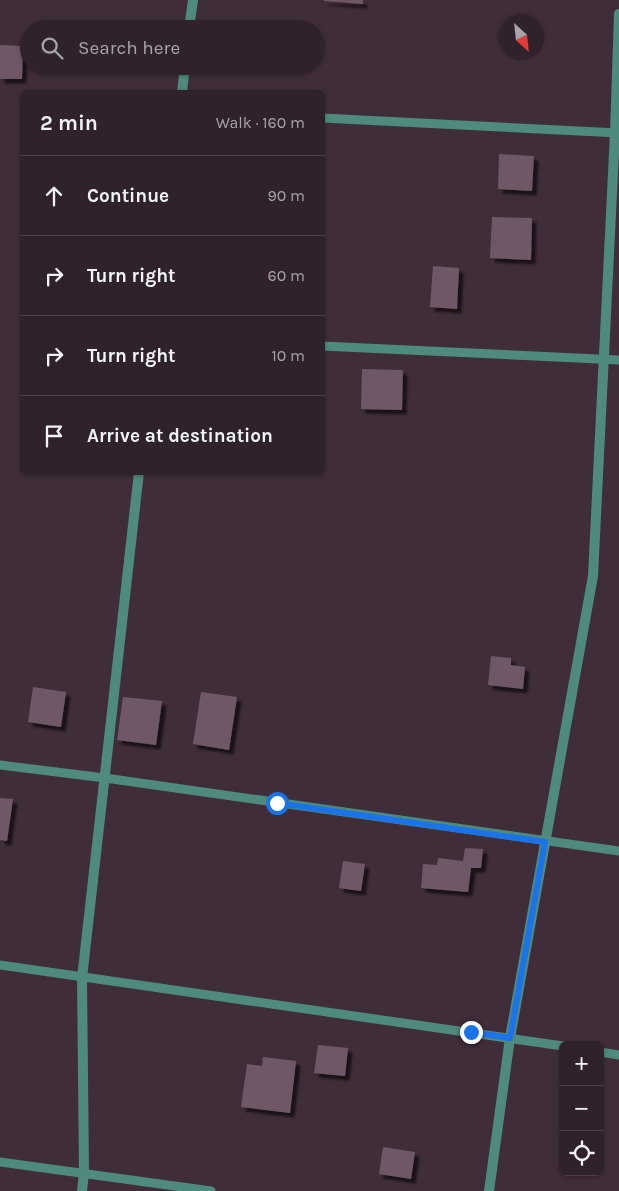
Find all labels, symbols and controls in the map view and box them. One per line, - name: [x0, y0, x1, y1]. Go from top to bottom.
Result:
- north arrow: [499, 15, 544, 60]
- search box: [20, 20, 325, 75]
- icon: search: [38, 34, 66, 62]
- text: Search here: [78, 37, 180, 59]
- text: 2 min: [40, 111, 98, 135]
- text: Walk · 160 m: [216, 113, 305, 132]
- icon: ahead: [40, 182, 68, 210]
- text: Continue: [87, 185, 169, 207]
- text: 90 m: [267, 186, 305, 205]
- icon: right: [40, 262, 68, 290]
- text: Turn right: [87, 265, 176, 287]
- text: 60 m: [268, 266, 305, 285]
- icon: right: [40, 342, 68, 370]
- text: Turn right: [87, 345, 176, 367]
- text: 10 m: [271, 346, 305, 365]
- icon: arrive: [40, 422, 68, 450]
- text: Arrive at destination: [87, 425, 273, 447]
- route start: [266, 792, 289, 815]
- route end: [460, 1021, 483, 1044]
- map controls: [559, 1041, 604, 1176]
- button: +: [559, 1041, 604, 1086]
- button: −: [559, 1086, 604, 1131]
- button: locate: [559, 1131, 604, 1176]

